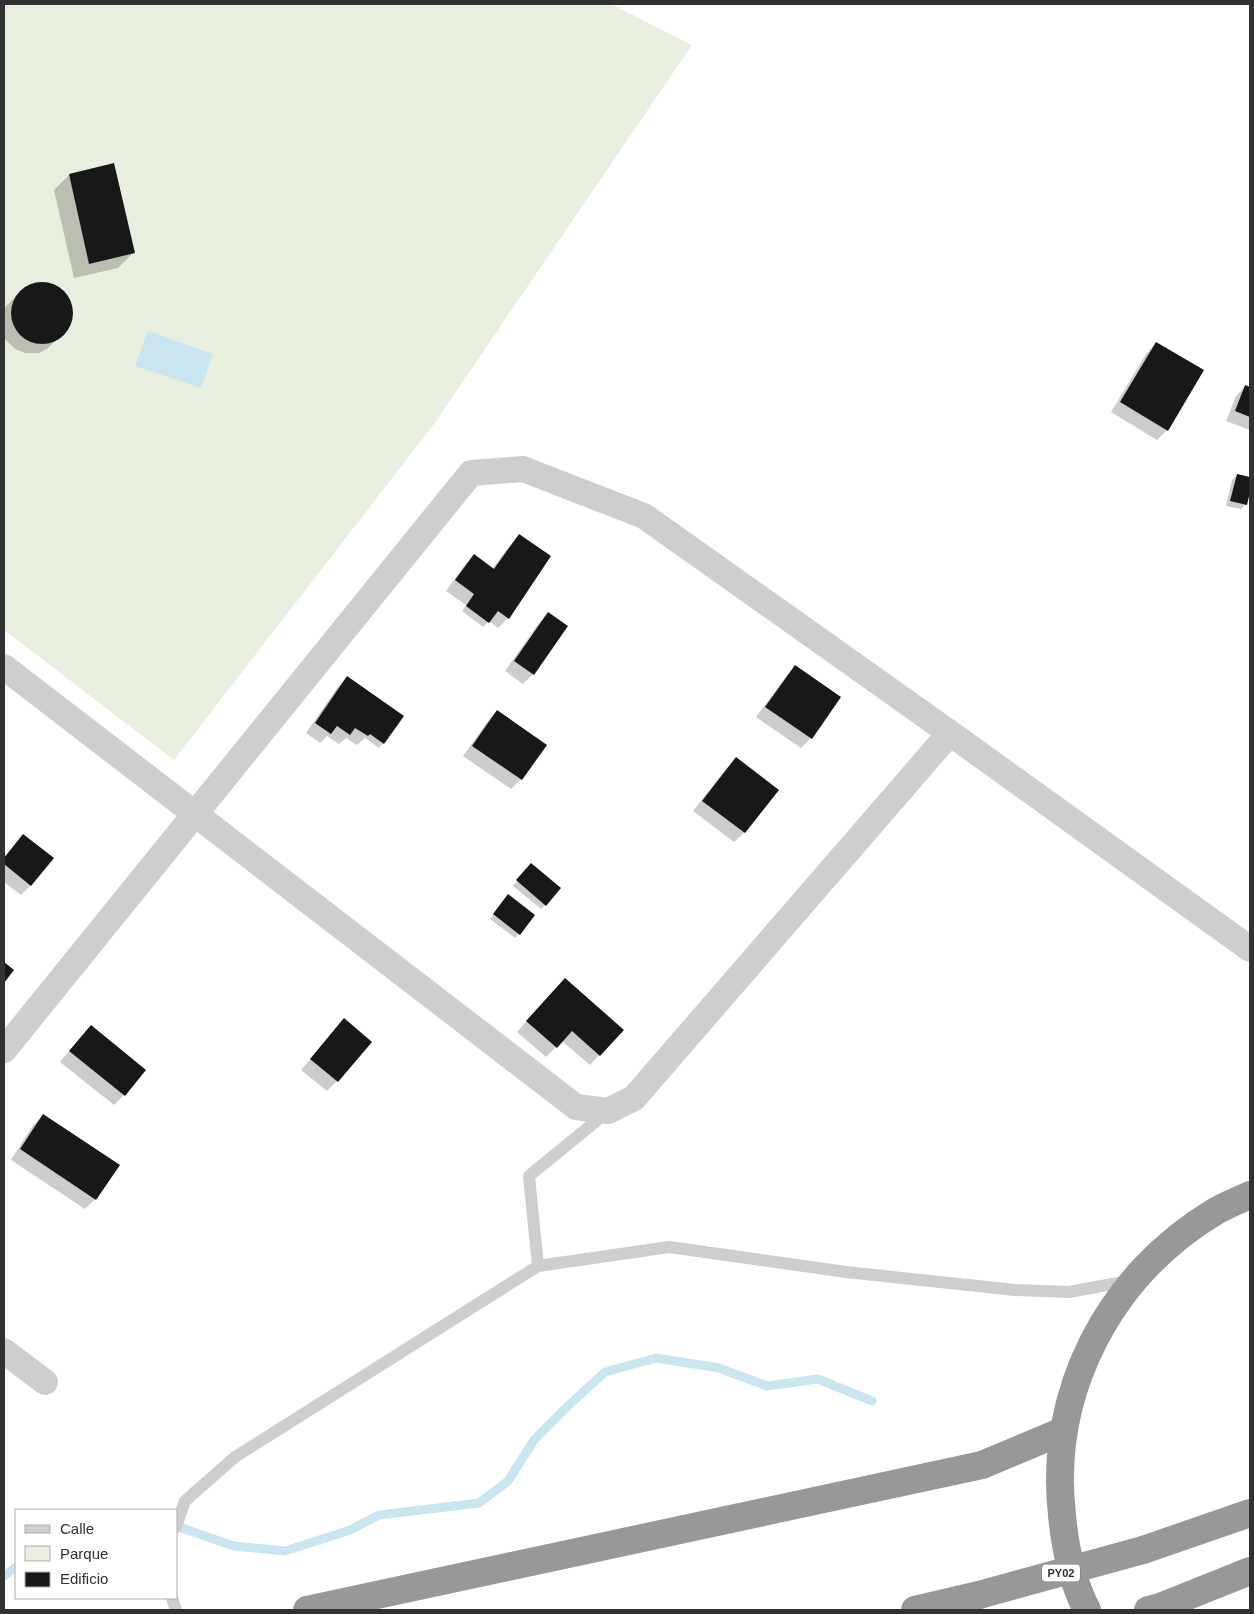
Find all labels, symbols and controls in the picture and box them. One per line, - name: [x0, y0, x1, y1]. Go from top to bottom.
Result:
- legend: [15, 1509, 178, 1599]
- text: Calle: [60, 1520, 94, 1537]
- text: Parque: [60, 1545, 108, 1562]
- road number: PY02: [1042, 1565, 1080, 1582]
- text: Edificio: [60, 1570, 108, 1587]

